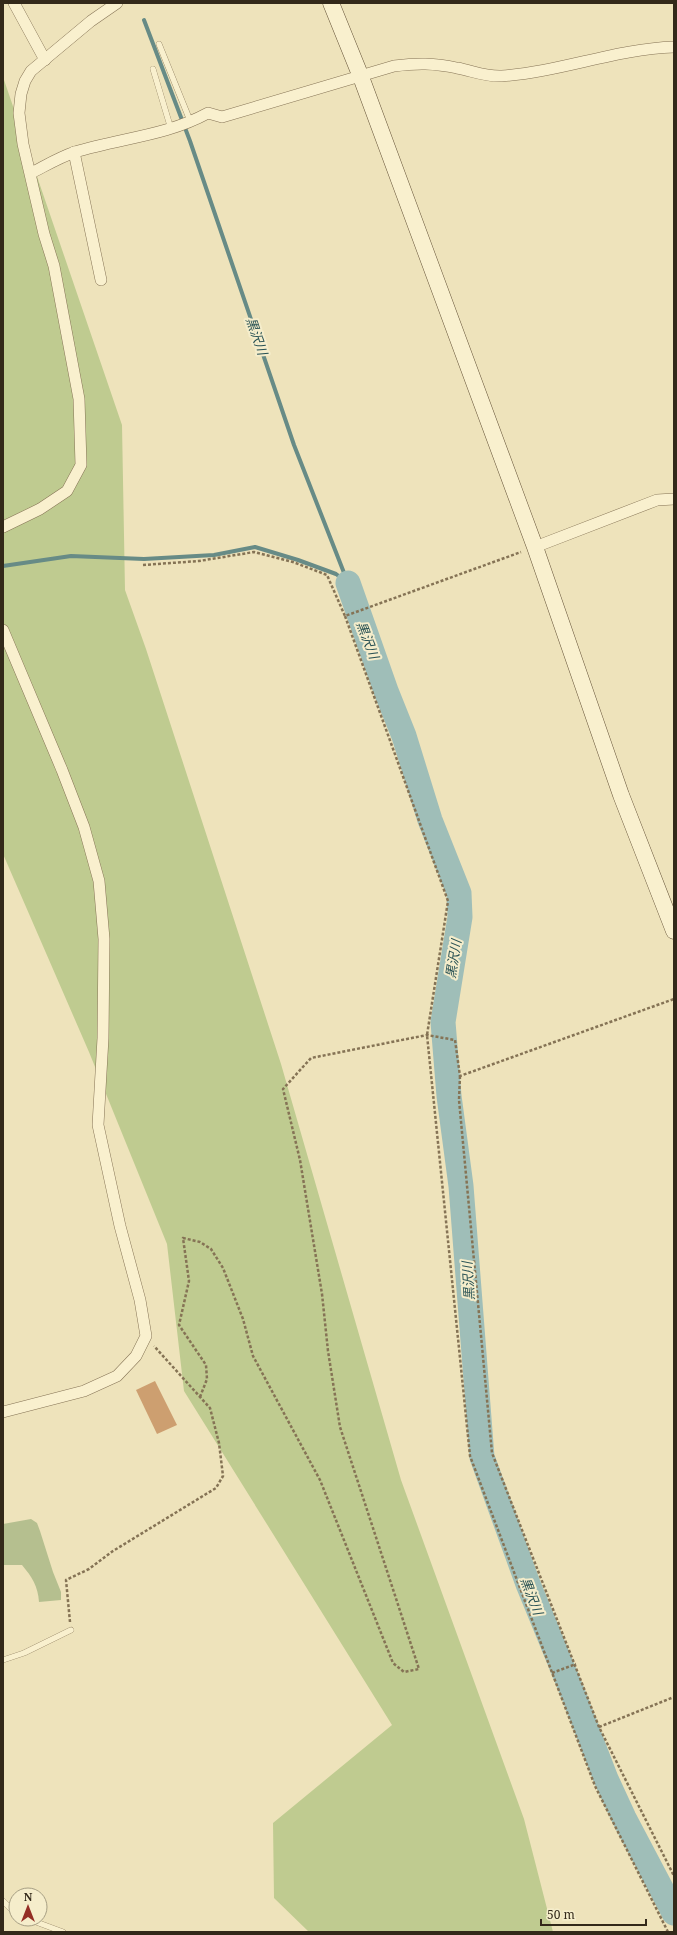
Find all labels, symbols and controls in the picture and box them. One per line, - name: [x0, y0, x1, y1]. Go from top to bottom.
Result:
- water label: 黒沢川: [242, 315, 273, 359]
- water label: 黒沢川: [353, 619, 384, 663]
- water label: 黒沢川: [441, 936, 465, 980]
- water label: 黒沢川: [458, 1259, 478, 1301]
- water label: 黒沢川: [517, 1575, 548, 1619]
- north arrow: [8, 1887, 48, 1927]
- text: N: [24, 1889, 33, 1904]
- scale bar: [541, 1901, 646, 1927]
- text: 50 m: [547, 1906, 575, 1923]

